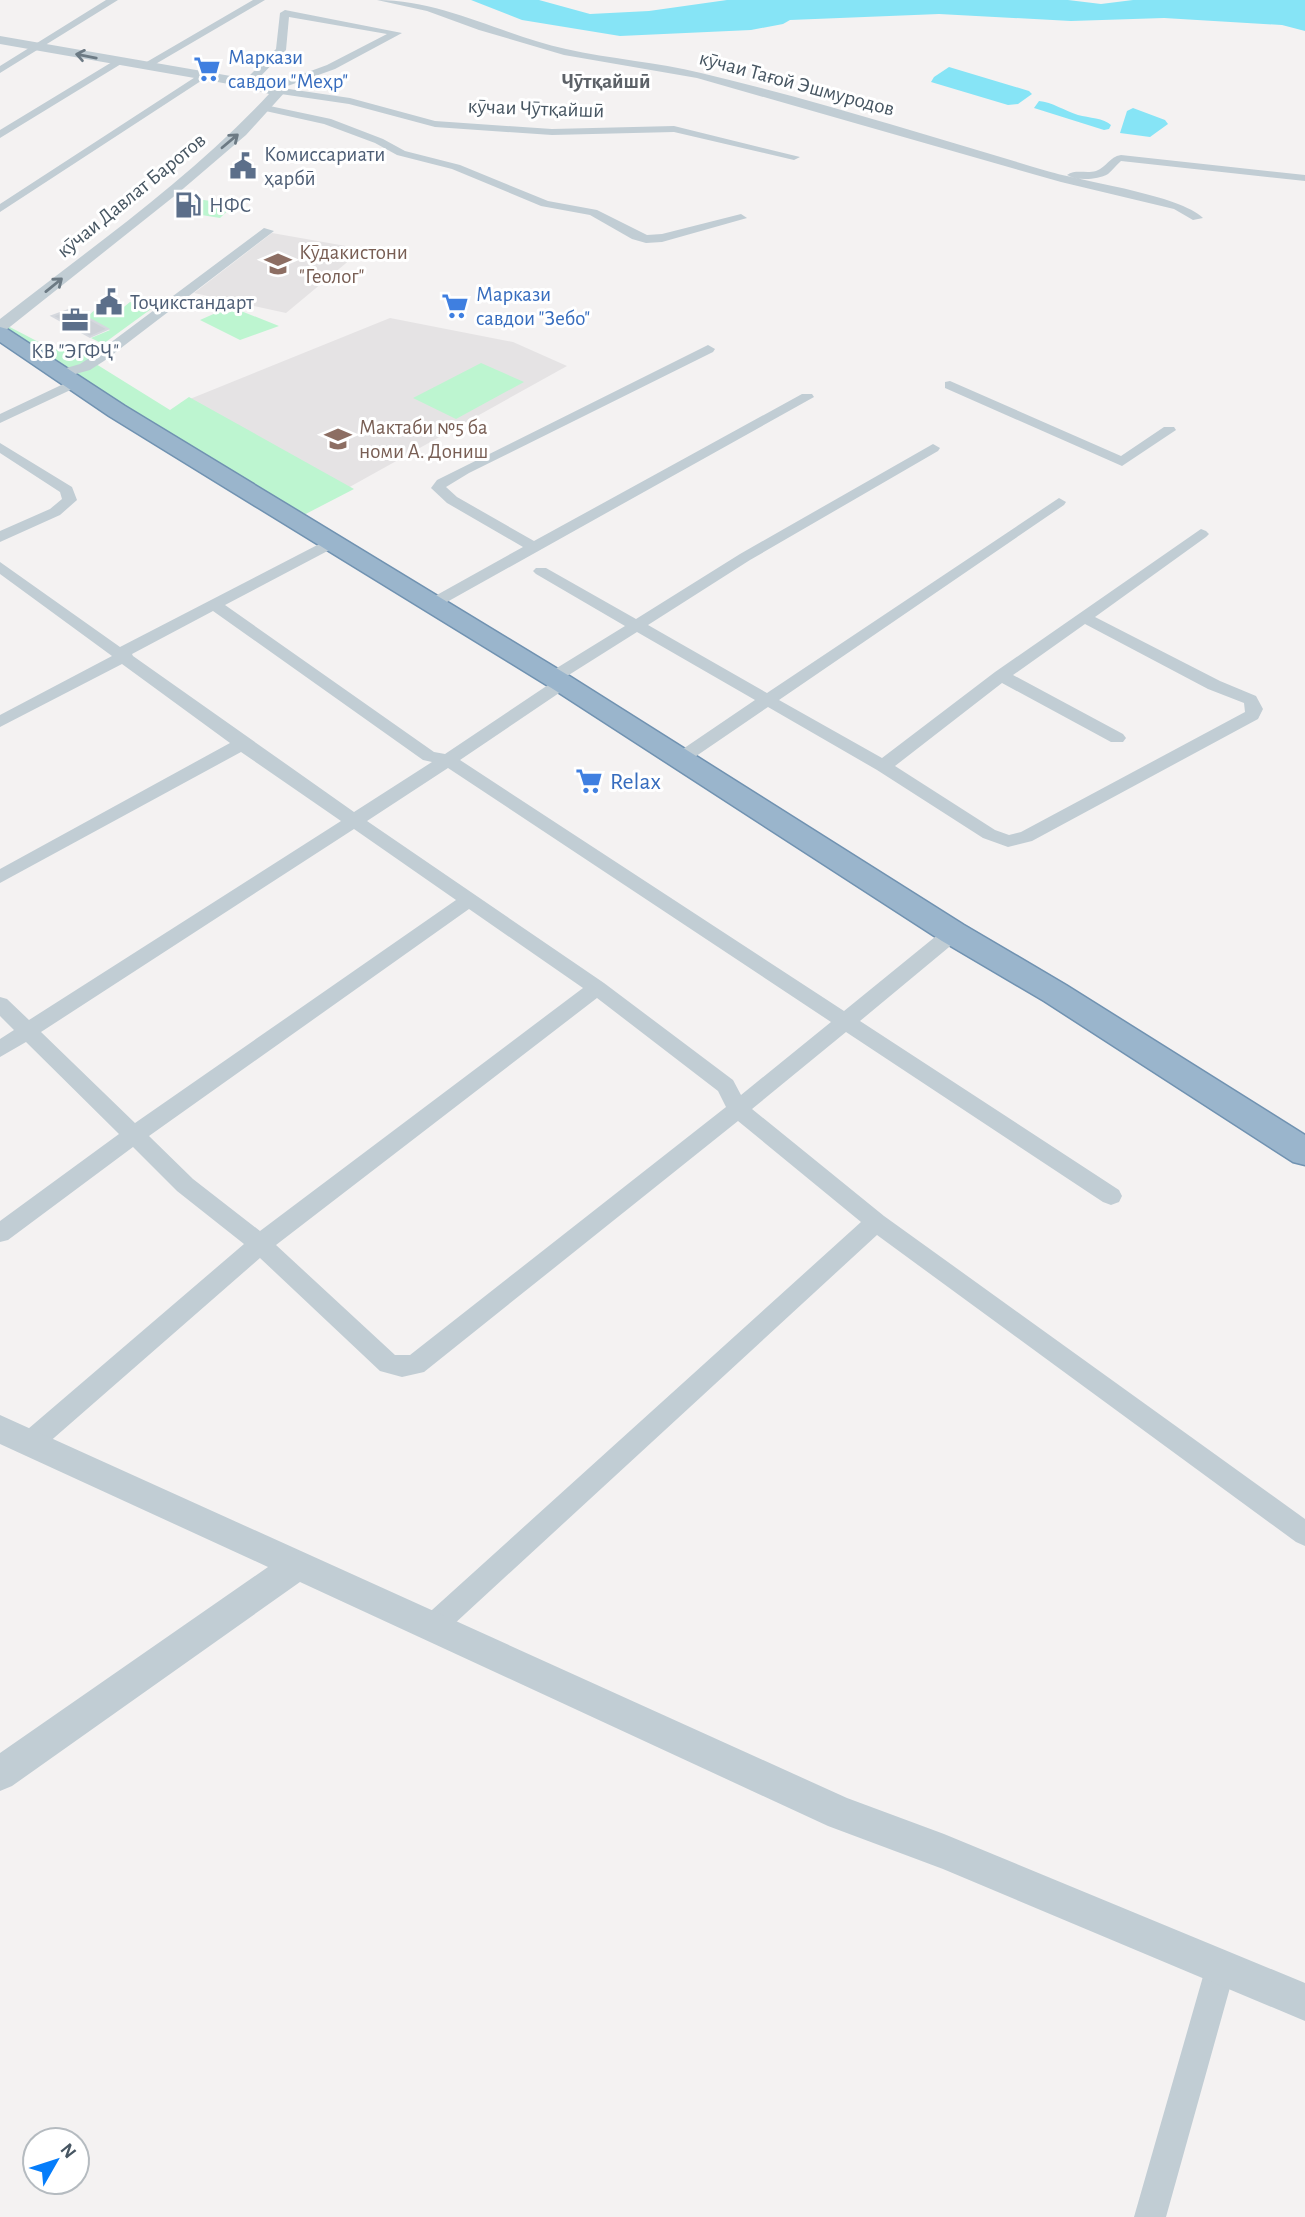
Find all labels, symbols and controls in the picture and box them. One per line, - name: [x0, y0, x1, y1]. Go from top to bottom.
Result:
- place label: Маркази савдои "Меҳр": [228, 47, 348, 92]
- street label: кӯчаи Тағой Эшмуродов: [697, 47, 897, 120]
- one-way arrow: [75, 49, 98, 63]
- supermarket icon: Маркази савдои "Меҳр": [192, 54, 222, 84]
- district label: Чӯтқайшӣ: [562, 71, 650, 92]
- street label: кӯчаи Чӯтқайшӣ: [467, 96, 605, 121]
- street label: кӯчаи Давлат Баротов: [53, 129, 210, 262]
- one-way arrow: [221, 134, 239, 150]
- place label: Комиссариати ҳарбӣ: [264, 144, 386, 189]
- public building icon: Комиссариати ҳарбӣ: [228, 151, 258, 181]
- fuel station icon: НФС: [173, 190, 203, 220]
- place label: НФС: [209, 195, 251, 216]
- place label: Кӯдакистони "Геолог": [299, 242, 408, 287]
- school or university icon: Кӯдакистони "Геолог": [263, 249, 293, 279]
- one-way arrow: [44, 278, 62, 293]
- place label: Маркази савдои "Зебо": [476, 284, 590, 329]
- public building icon: Тоҷикстандарт: [94, 287, 124, 317]
- supermarket icon: Маркази савдои "Зебо": [440, 291, 470, 321]
- place label: Тоҷикстандарт: [130, 292, 254, 313]
- office icon: КВ "ЭГФҶ": [60, 305, 90, 335]
- place label: КВ "ЭГФҶ": [31, 341, 119, 362]
- place label: Мактаби №5 ба номи А. Дониш: [359, 417, 489, 462]
- school or university icon: Мактаби №5 ба номи А. Дониш: [323, 424, 353, 454]
- supermarket icon: Relax: [574, 766, 604, 796]
- place label: Relax: [610, 770, 662, 794]
- north arrow: [21, 2126, 91, 2196]
- text: N: [57, 2140, 80, 2162]

